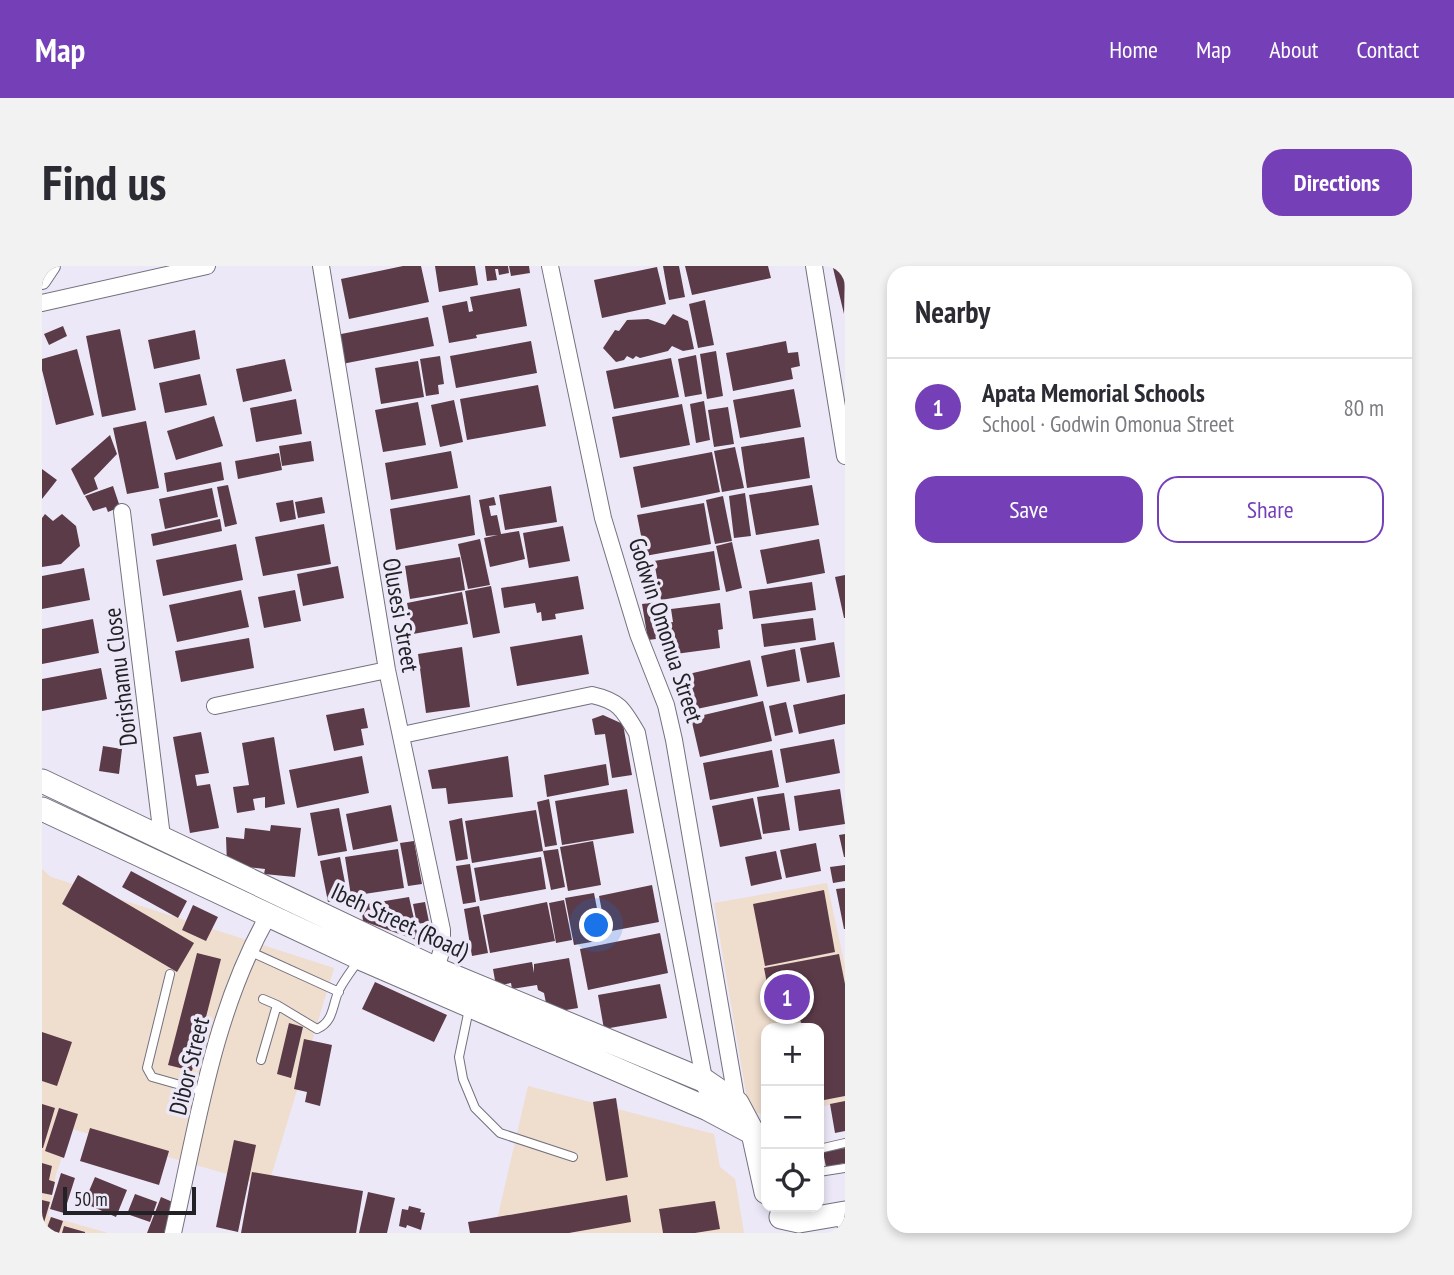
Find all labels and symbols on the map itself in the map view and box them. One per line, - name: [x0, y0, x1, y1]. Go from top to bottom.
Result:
- street label: Godwin Omonua Street: [622, 534, 711, 726]
- street label: Olusesi Street: [376, 556, 426, 675]
- street label: Dorishamu Close: [96, 606, 144, 748]
- street label: Ibeh Street (Road): [326, 876, 474, 967]
- your location: [579, 908, 613, 942]
- pin: 1: [764, 971, 810, 1023]
- street label: Dibor Street: [162, 1013, 216, 1118]
- scale bar: [63, 1184, 196, 1216]

